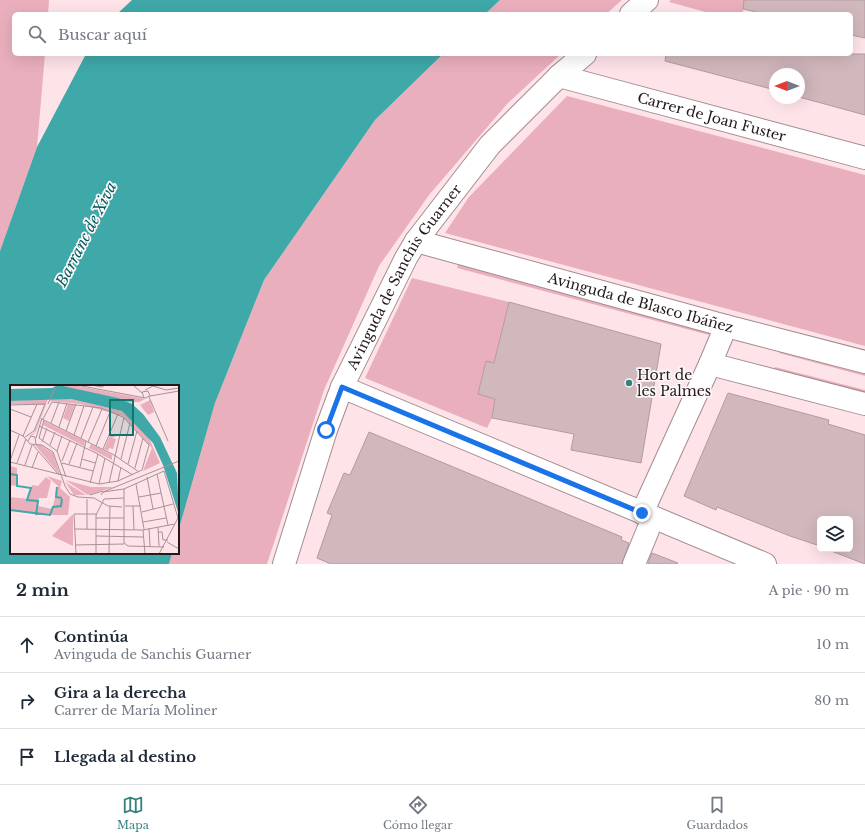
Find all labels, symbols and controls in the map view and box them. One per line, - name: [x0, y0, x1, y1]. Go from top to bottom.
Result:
- search box: [12, 12, 853, 56]
- icon: search: [26, 23, 48, 45]
- text: Buscar aquí: [58, 25, 147, 44]
- north arrow: [769, 68, 805, 104]
- street label: Carrer de Joan Fuster: [635, 88, 788, 145]
- water label: Barranc de Xiva: [51, 179, 121, 290]
- street label: Avinguda de Sanchis Guarner: [343, 180, 466, 374]
- street label: Avinguda de Blasco Ibáñez: [545, 268, 736, 337]
- place label: Hort de les Palmes: [637, 366, 711, 400]
- marker: Hort de les Palmes: [624, 378, 634, 388]
- inset map: [10, 385, 179, 554]
- route start: [317, 421, 335, 439]
- route end: [633, 504, 651, 522]
- map controls: [817, 516, 853, 552]
- button: layers: [817, 516, 853, 552]
- text: 2 min: [16, 580, 69, 601]
- text: A pie · 90 m: [769, 582, 849, 599]
- text: Continúa: [54, 627, 128, 646]
- icon: ahead: [16, 634, 38, 656]
- text: 10 m: [816, 636, 849, 653]
- text: Avinguda de Sanchis Guarner: [54, 646, 251, 663]
- text: Gira a la derecha: [54, 683, 186, 702]
- icon: right: [16, 690, 38, 712]
- text: 80 m: [814, 692, 849, 709]
- text: Carrer de María Moliner: [54, 702, 217, 719]
- icon: arrive: [16, 746, 38, 768]
- text: Llegada al destino: [54, 747, 196, 766]
- tab: Mapa: [117, 794, 149, 832]
- tab: Cómo llegar: [383, 794, 452, 832]
- tab: Guardados: [687, 794, 748, 832]

